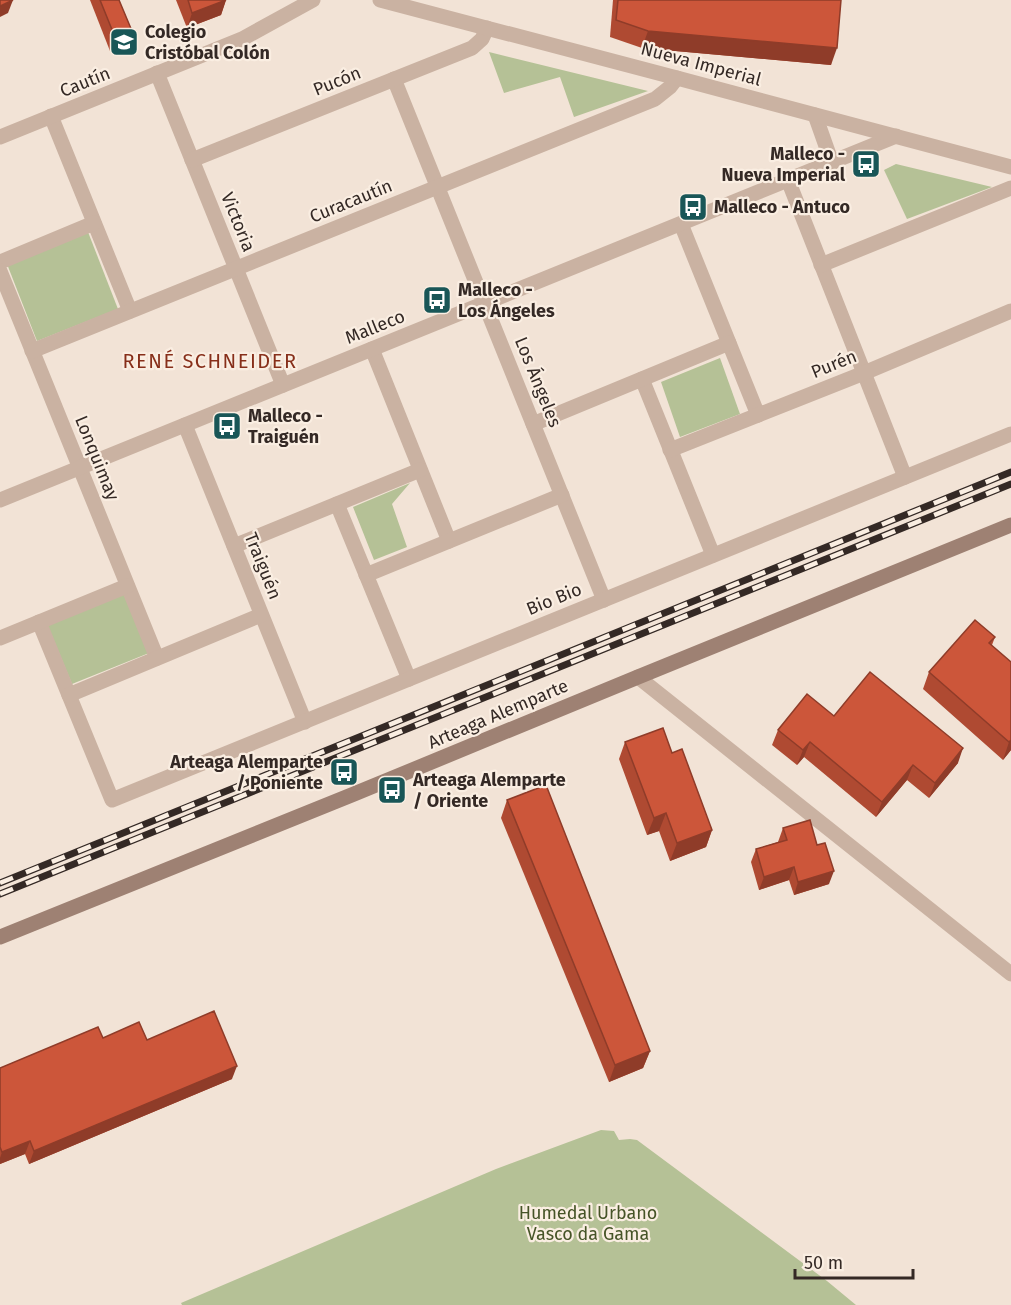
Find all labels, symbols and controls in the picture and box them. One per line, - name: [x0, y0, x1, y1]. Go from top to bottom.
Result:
- place label: Colegio Cristóbal Colón: [145, 21, 270, 64]
- school or university icon: Colegio Cristóbal Colón: [108, 26, 140, 58]
- street label: Nueva Imperial: [638, 37, 764, 91]
- street label: Pucón: [310, 61, 364, 101]
- street label: Cautín: [57, 62, 113, 102]
- place label: Malleco - Nueva Imperial: [722, 143, 846, 186]
- bus stop icon: Malleco - Nueva Imperial: [850, 148, 882, 180]
- street label: Curacautín: [306, 174, 396, 228]
- street label: Victoria: [216, 189, 260, 255]
- bus stop icon: Malleco - Antuco: [677, 191, 709, 223]
- place label: Malleco - Antuco: [714, 196, 850, 218]
- place label: Malleco - Los Ángeles: [458, 279, 555, 322]
- bus stop icon: Malleco - Los Ángeles: [421, 284, 453, 316]
- street label: Malleco: [342, 305, 408, 349]
- street label: Los Ángeles: [510, 333, 567, 430]
- street label: Purén: [808, 345, 860, 383]
- district label: RENÉ SCHNEIDER: [122, 349, 298, 373]
- place label: Malleco - Traiguén: [248, 405, 323, 448]
- bus stop icon: Malleco - Traiguén: [211, 410, 243, 442]
- street label: Lonquimay: [70, 412, 124, 504]
- street label: Traiguén: [240, 529, 286, 603]
- street label: Bio Bio: [523, 578, 585, 620]
- street label: Arteaga Alemparte: [425, 675, 571, 753]
- place label: Arteaga Alemparte / Poniente: [169, 751, 323, 794]
- bus stop icon: Arteaga Alemparte / Poniente: [328, 756, 360, 788]
- place label: Arteaga Alemparte / Oriente: [412, 769, 566, 812]
- bus stop icon: Arteaga Alemparte / Oriente: [376, 774, 408, 806]
- park label: Humedal Urbano Vasco da Gama: [519, 1202, 657, 1245]
- scale bar: [795, 1242, 914, 1280]
- text: 50 m: [804, 1252, 843, 1274]

